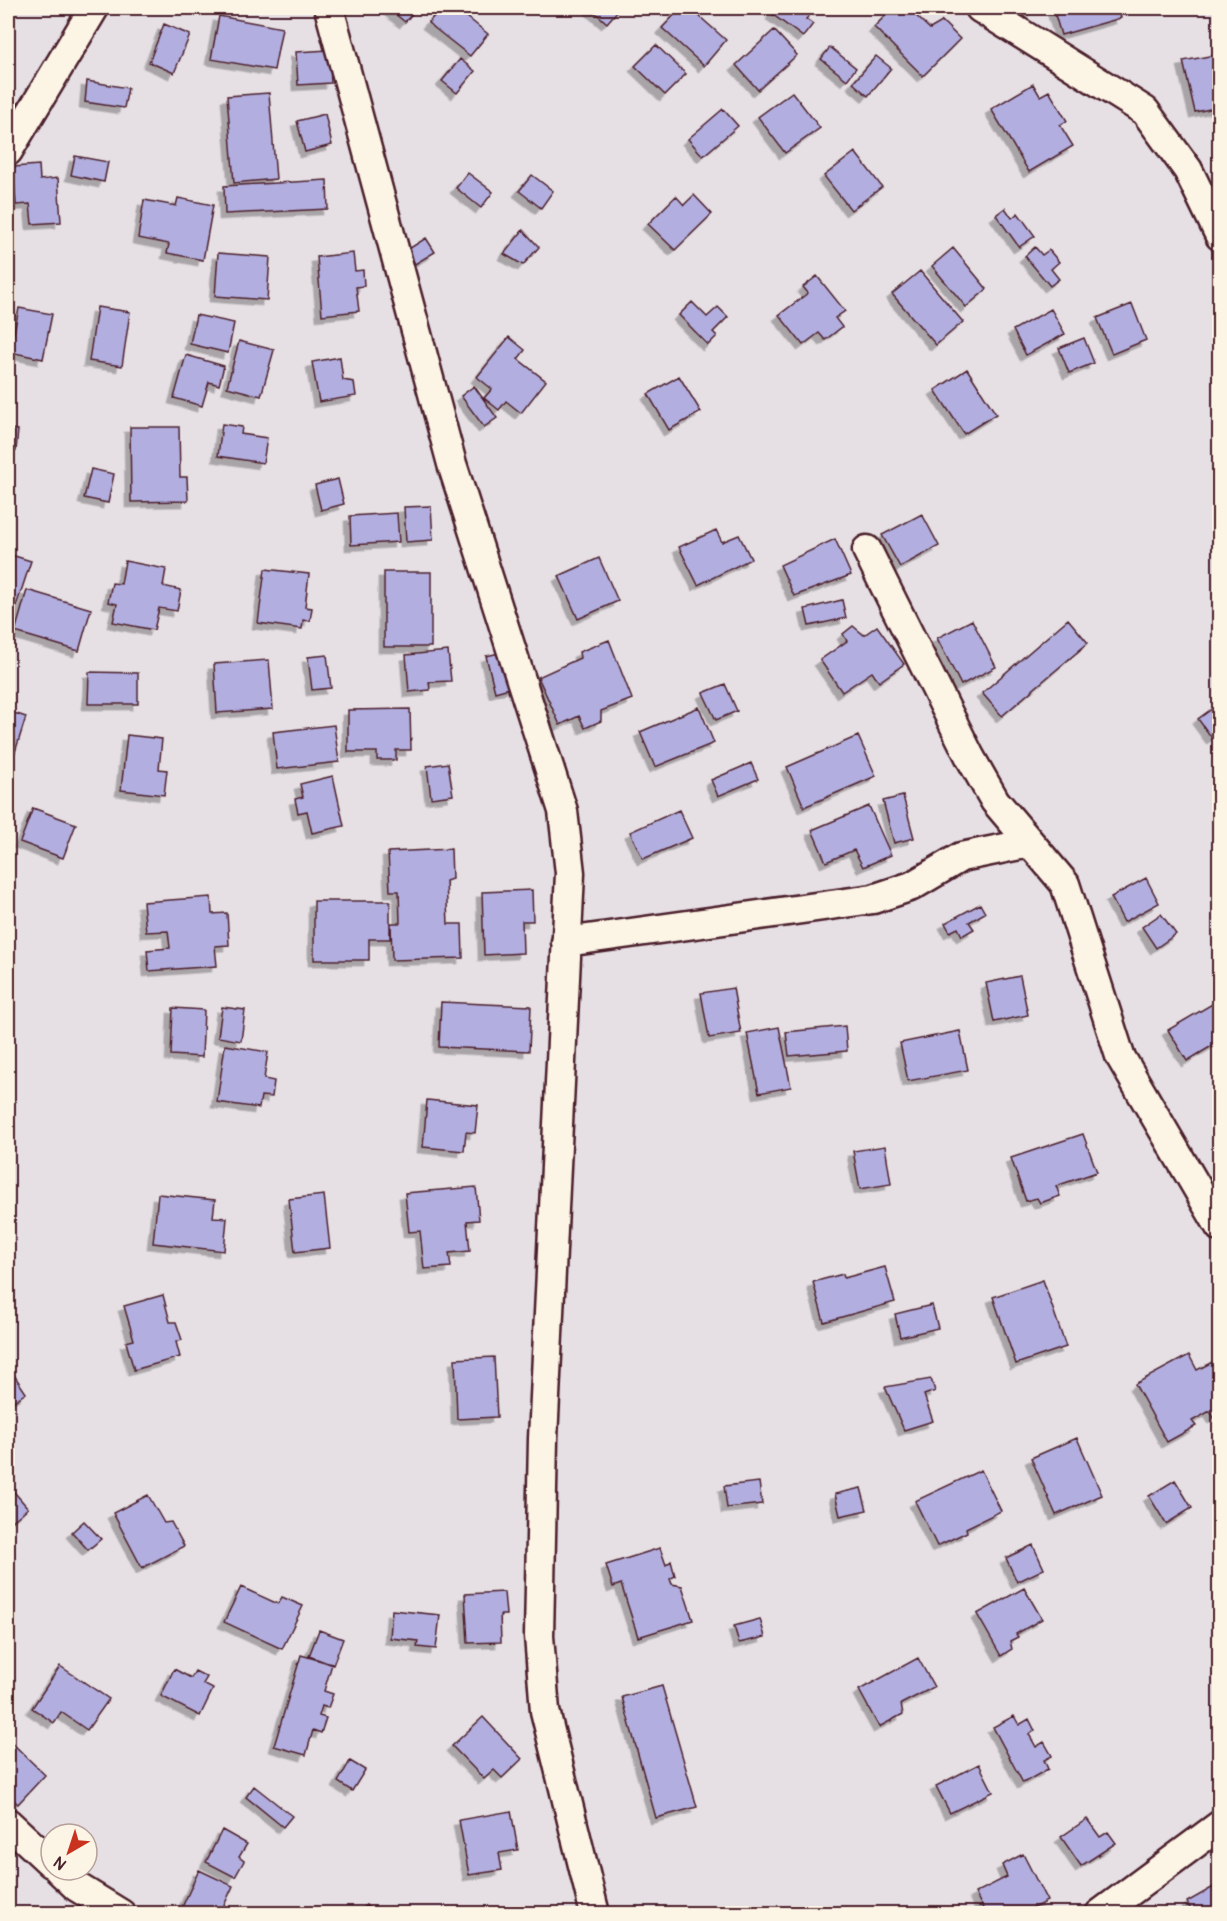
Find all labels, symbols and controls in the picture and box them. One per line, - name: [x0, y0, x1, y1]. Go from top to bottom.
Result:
- north arrow: [39, 1822, 99, 1882]
- text: N: [50, 1852, 71, 1874]

